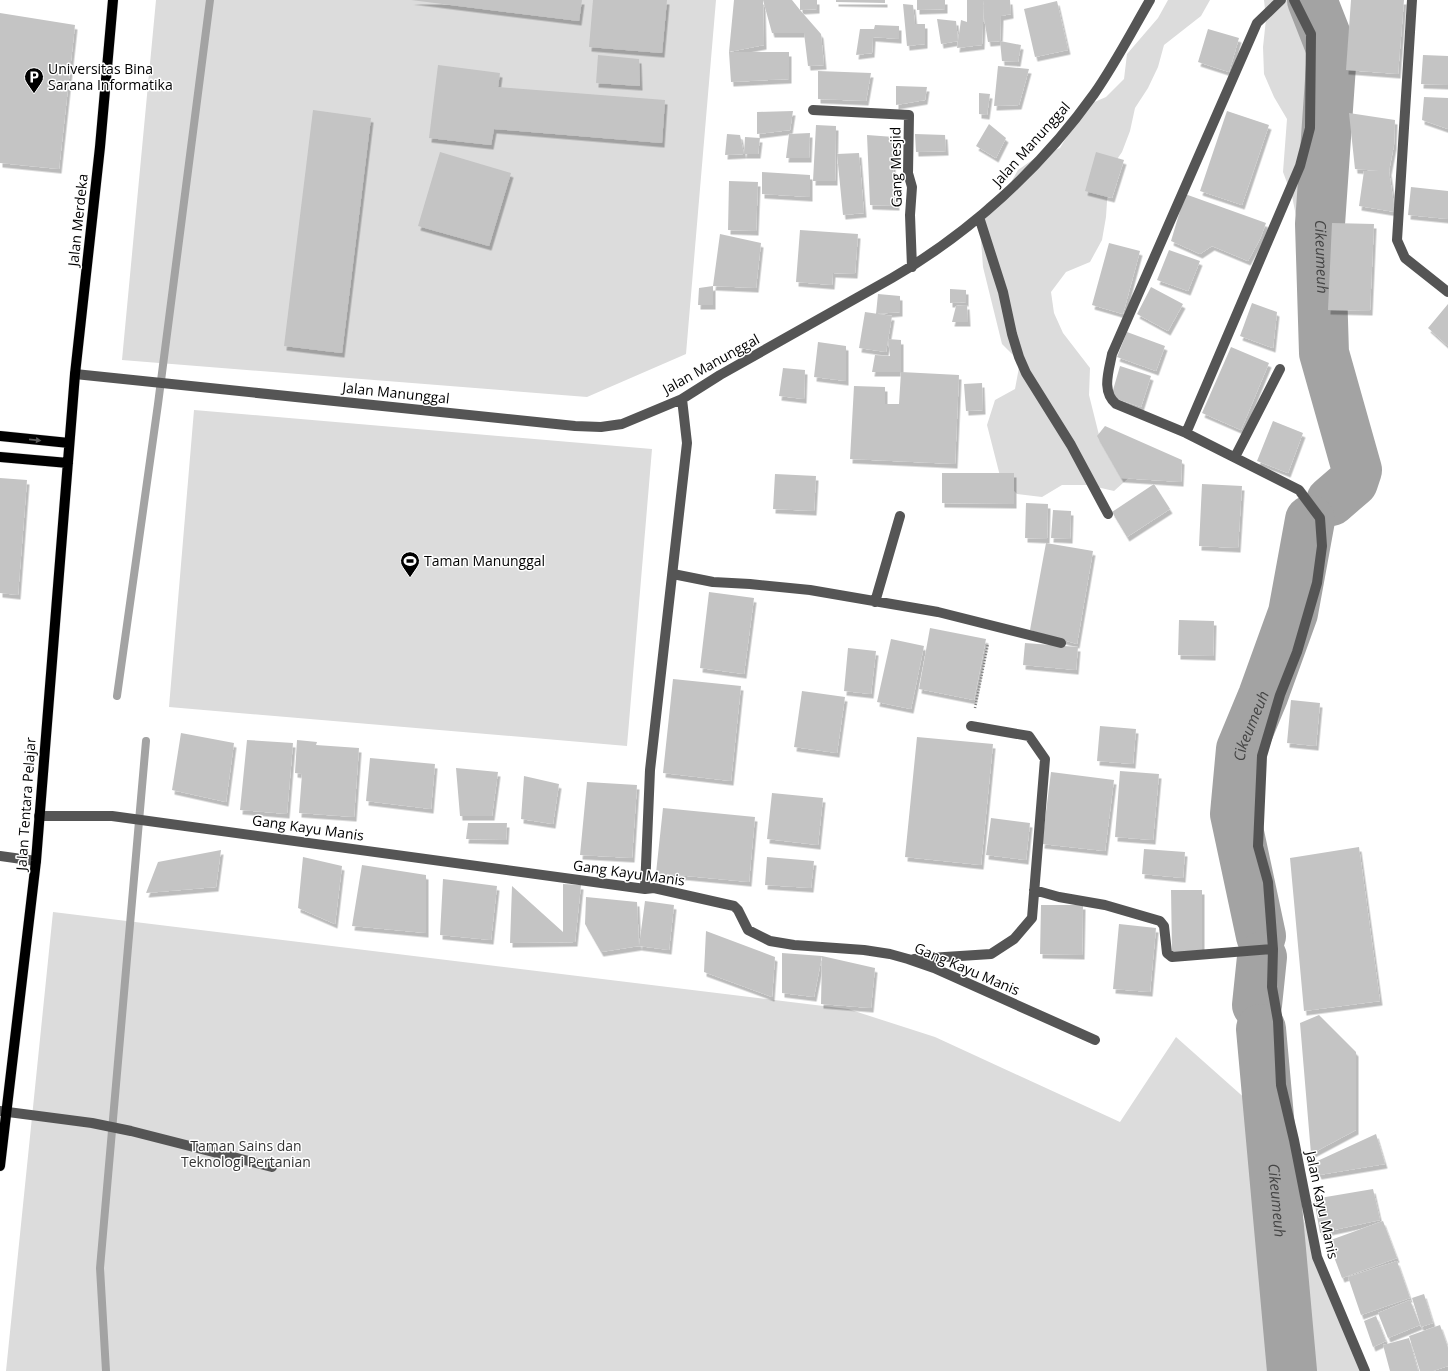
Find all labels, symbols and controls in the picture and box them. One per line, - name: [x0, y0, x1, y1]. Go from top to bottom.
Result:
- place label: Universitas Bina Sarana Informatika: [48, 59, 173, 94]
- parking icon: Universitas Bina Sarana Informatika: [23, 66, 45, 94]
- street label: Jalan Manunggal: [986, 97, 1074, 192]
- street label: Gang Mesjid: [885, 127, 906, 207]
- street label: Jalan Merdeka: [63, 173, 92, 269]
- water label: Cikeumeuh: [1311, 219, 1333, 294]
- street label: Jalan Manunggal: [657, 329, 762, 399]
- street label: Jalan Manunggal: [339, 377, 451, 408]
- one-way arrow: [29, 436, 41, 443]
- sports icon: Taman Manunggal: [399, 550, 421, 578]
- place label: Taman Manunggal: [424, 551, 545, 570]
- water label: Cikeumeuh: [1229, 688, 1273, 762]
- street label: Jalan Tentara Pelajar: [11, 736, 40, 873]
- street label: Gang Kayu Manis: [251, 810, 365, 845]
- street label: Gang Kayu Manis: [572, 855, 686, 890]
- street label: Gang Kayu Manis: [912, 938, 1023, 999]
- park label: Taman Sains dan Teknologi Pertanian: [181, 1136, 311, 1171]
- street label: Jalan Kayu Manis: [1301, 1147, 1343, 1261]
- water label: Cikeumeuh: [1264, 1162, 1291, 1238]

